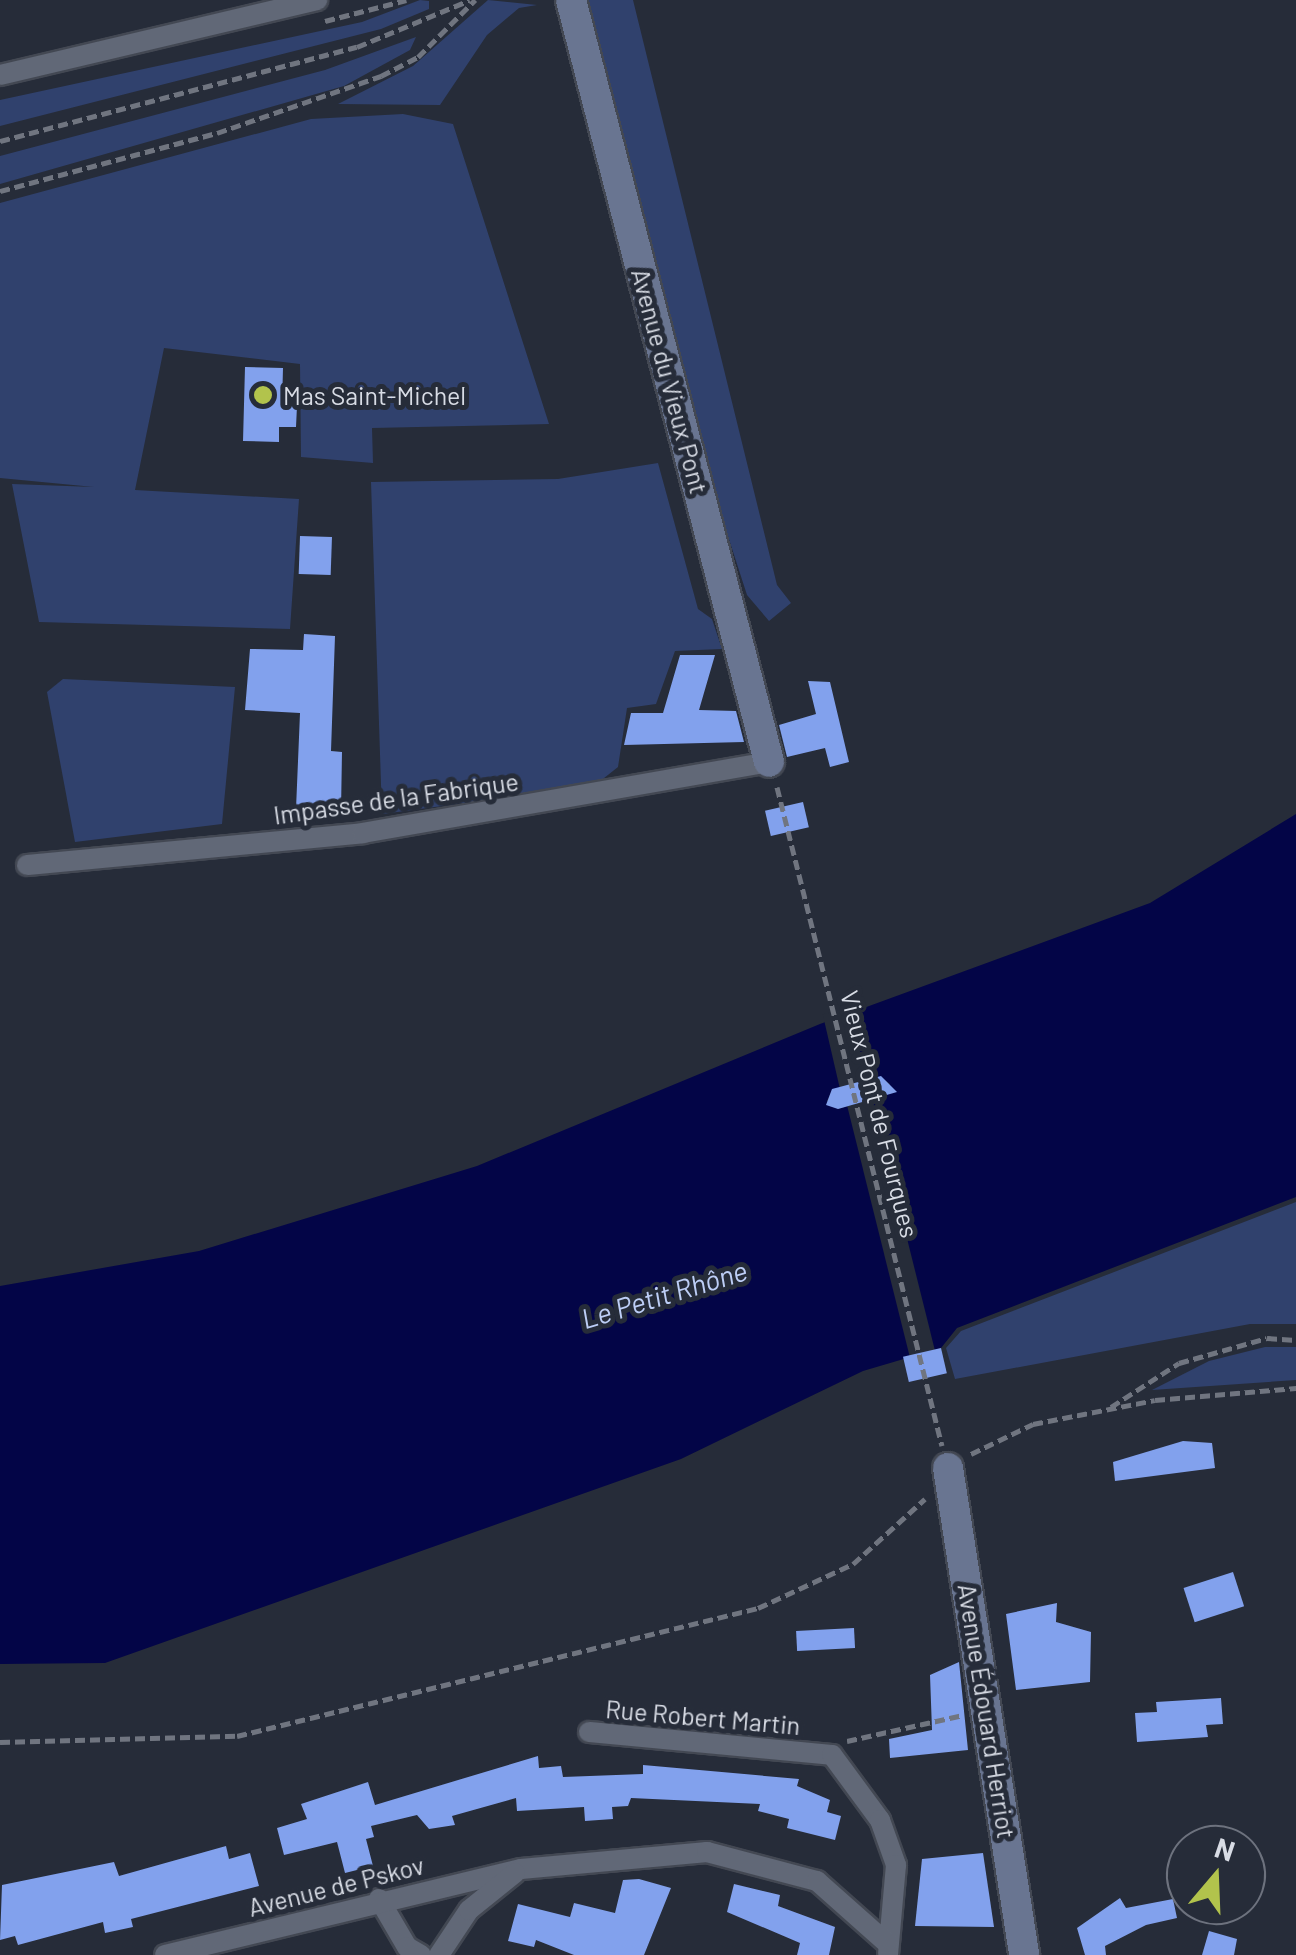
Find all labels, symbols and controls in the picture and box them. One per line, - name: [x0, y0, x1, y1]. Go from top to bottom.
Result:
- street label: Avenue du Vieux Pont: [626, 265, 714, 497]
- place label: Mas Saint-Michel: [283, 380, 466, 410]
- marker: Mas Saint-Michel: [252, 384, 274, 406]
- street label: Impasse de la Fabrique: [272, 766, 520, 830]
- street label: Vieux Pont de Fourques: [835, 987, 925, 1241]
- water label: Le Petit Rhône: [577, 1253, 751, 1335]
- street label: Avenue Édouard Herriot: [952, 1582, 1022, 1840]
- street label: Rue Robert Martin: [604, 1694, 802, 1740]
- north arrow: [1166, 1825, 1266, 1925]
- text: N: [1211, 1829, 1239, 1868]
- street label: Avenue de Pskov: [245, 1850, 427, 1922]

